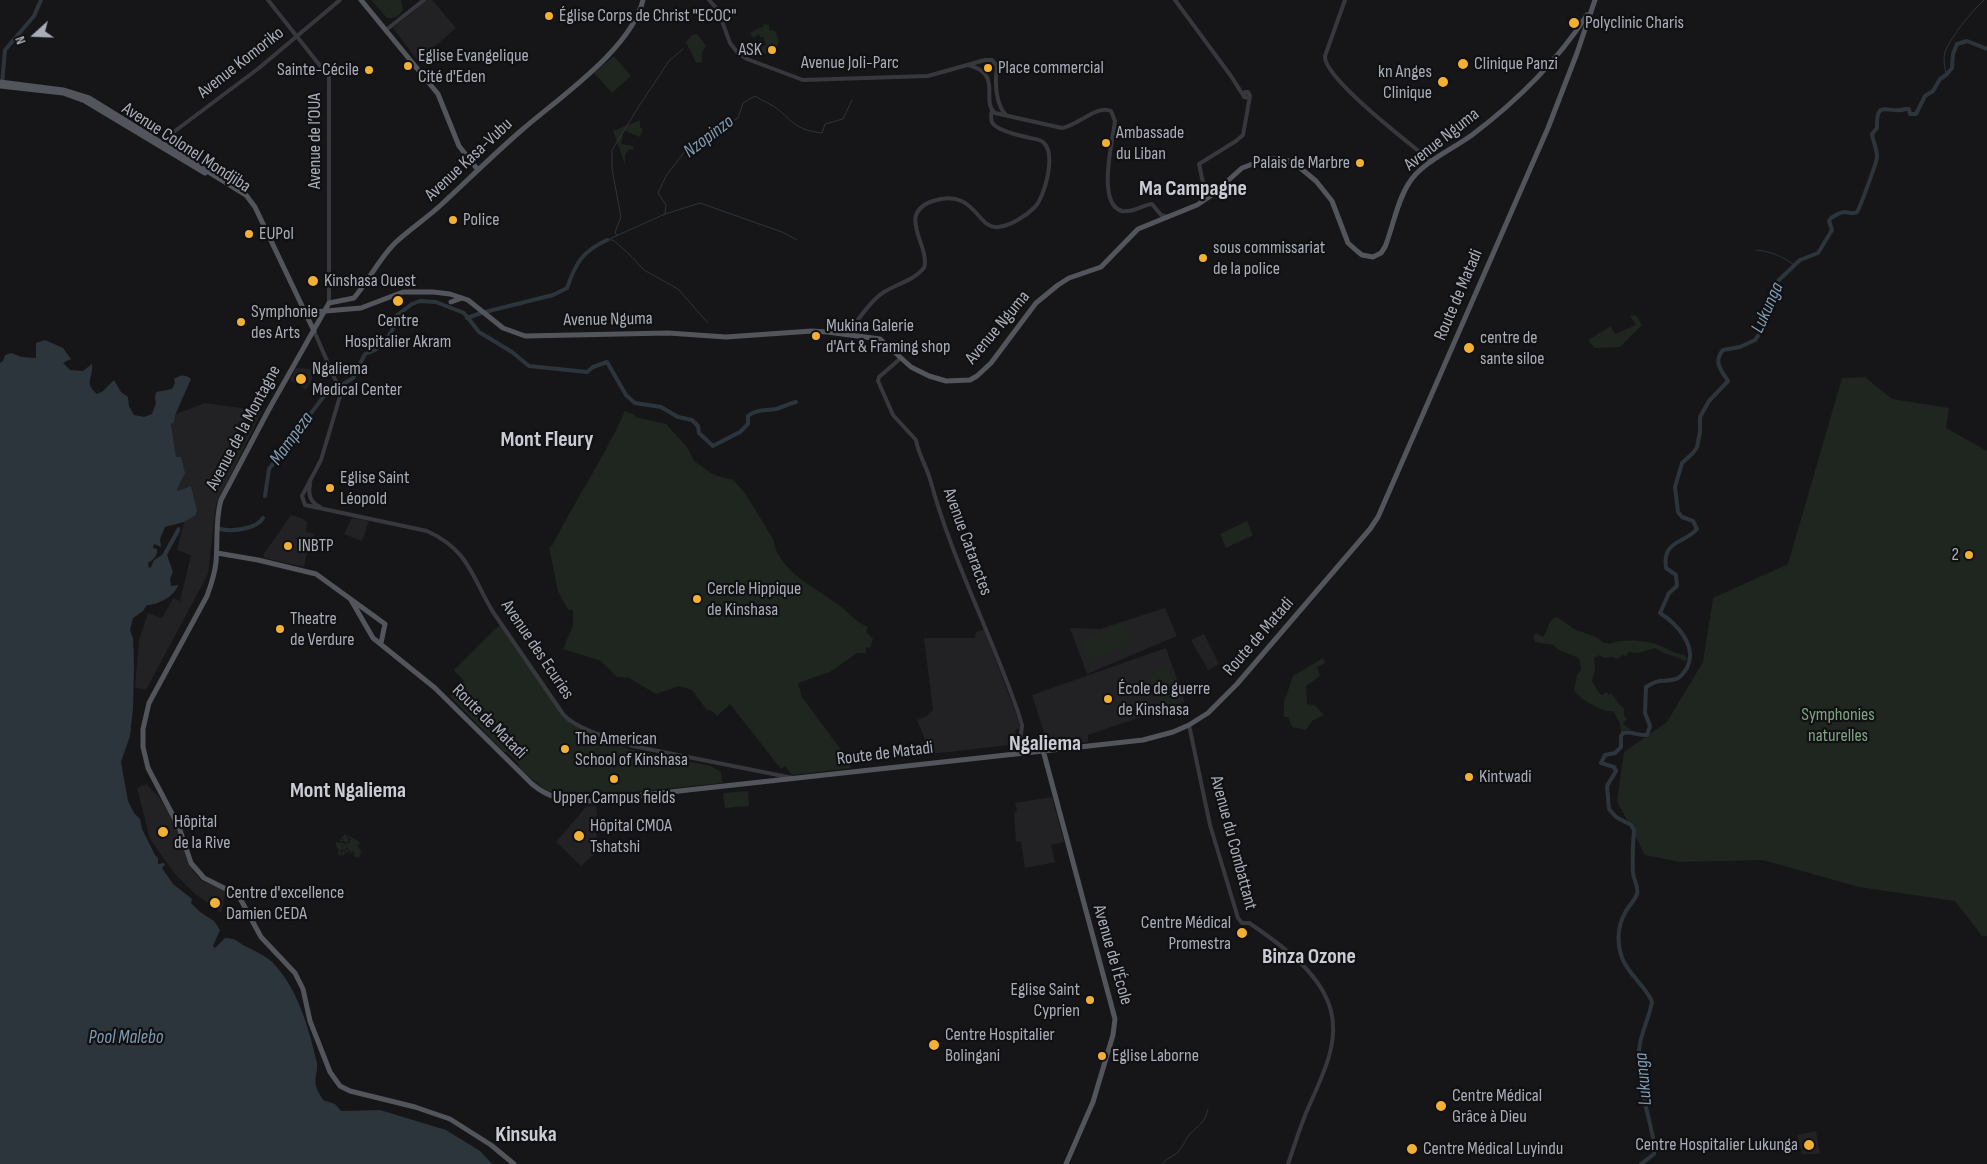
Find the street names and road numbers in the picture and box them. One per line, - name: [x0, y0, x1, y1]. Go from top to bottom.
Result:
- street label: Avenue Komoriko: [193, 23, 289, 103]
- street label: Avenue Joli-Parc: [801, 52, 899, 74]
- street label: Avenue de l’OUA: [304, 93, 326, 189]
- street label: Avenue Colonel Mondjiba: [118, 98, 254, 198]
- street label: Avenue Nguma: [1400, 104, 1484, 176]
- street label: Avenue Kasa-Vubu: [421, 114, 517, 206]
- street label: Route de Matadi: [1430, 246, 1488, 344]
- street label: Avenue Nguma: [961, 287, 1035, 369]
- street label: Avenue Nguma: [563, 308, 653, 332]
- street label: Avenue de la Montagne: [202, 362, 286, 494]
- street label: Avenue Cataractes: [938, 485, 996, 599]
- street label: Route de Matadi: [1219, 593, 1299, 681]
- street label: Avenue des Ecuries: [496, 596, 578, 704]
- street label: Route de Matadi: [447, 680, 531, 764]
- street label: Route de Matadi: [836, 737, 934, 771]
- street label: Avenue du Combattant: [1205, 774, 1261, 912]
- street label: Avenue de l'École: [1087, 902, 1137, 1008]

